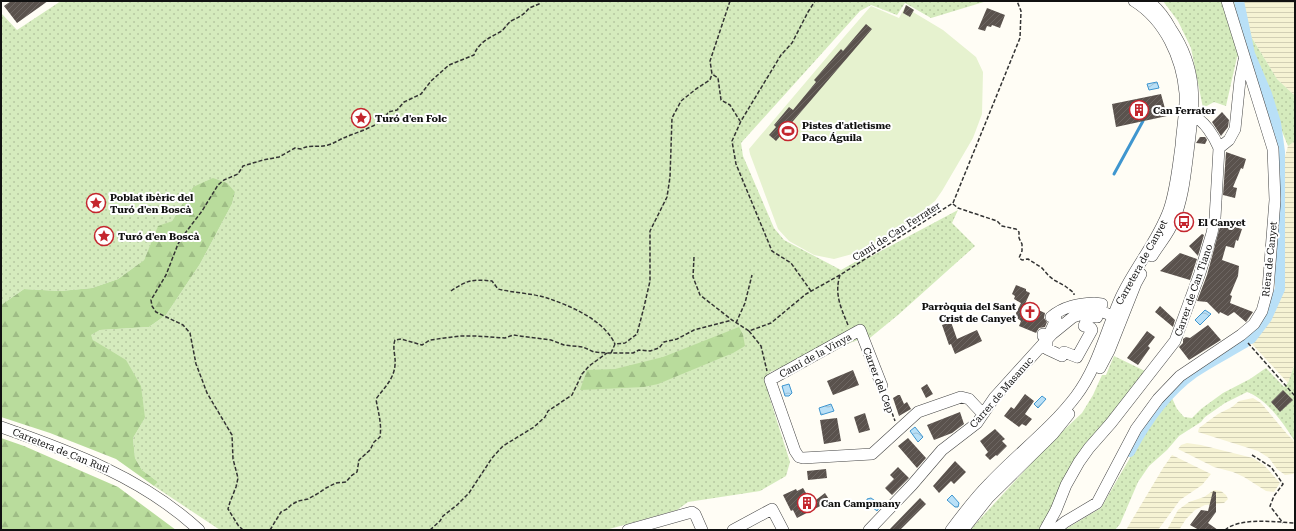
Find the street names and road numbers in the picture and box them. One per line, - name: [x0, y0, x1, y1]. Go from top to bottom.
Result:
- street label: Camí de Can Ferrater: [850, 200, 942, 263]
- street label: Carretera de Canyet: [1113, 218, 1170, 307]
- street label: Riera de Canyet: [1260, 220, 1279, 297]
- street label: Carrer de Can Tiano: [1173, 243, 1214, 338]
- street label: Camí de la Vinya: [777, 331, 854, 380]
- street label: Carrer del Cep: [861, 346, 896, 415]
- street label: Carrer de Masanuc: [968, 354, 1035, 430]
- street label: Carretera de Can Ruti: [11, 426, 111, 475]

